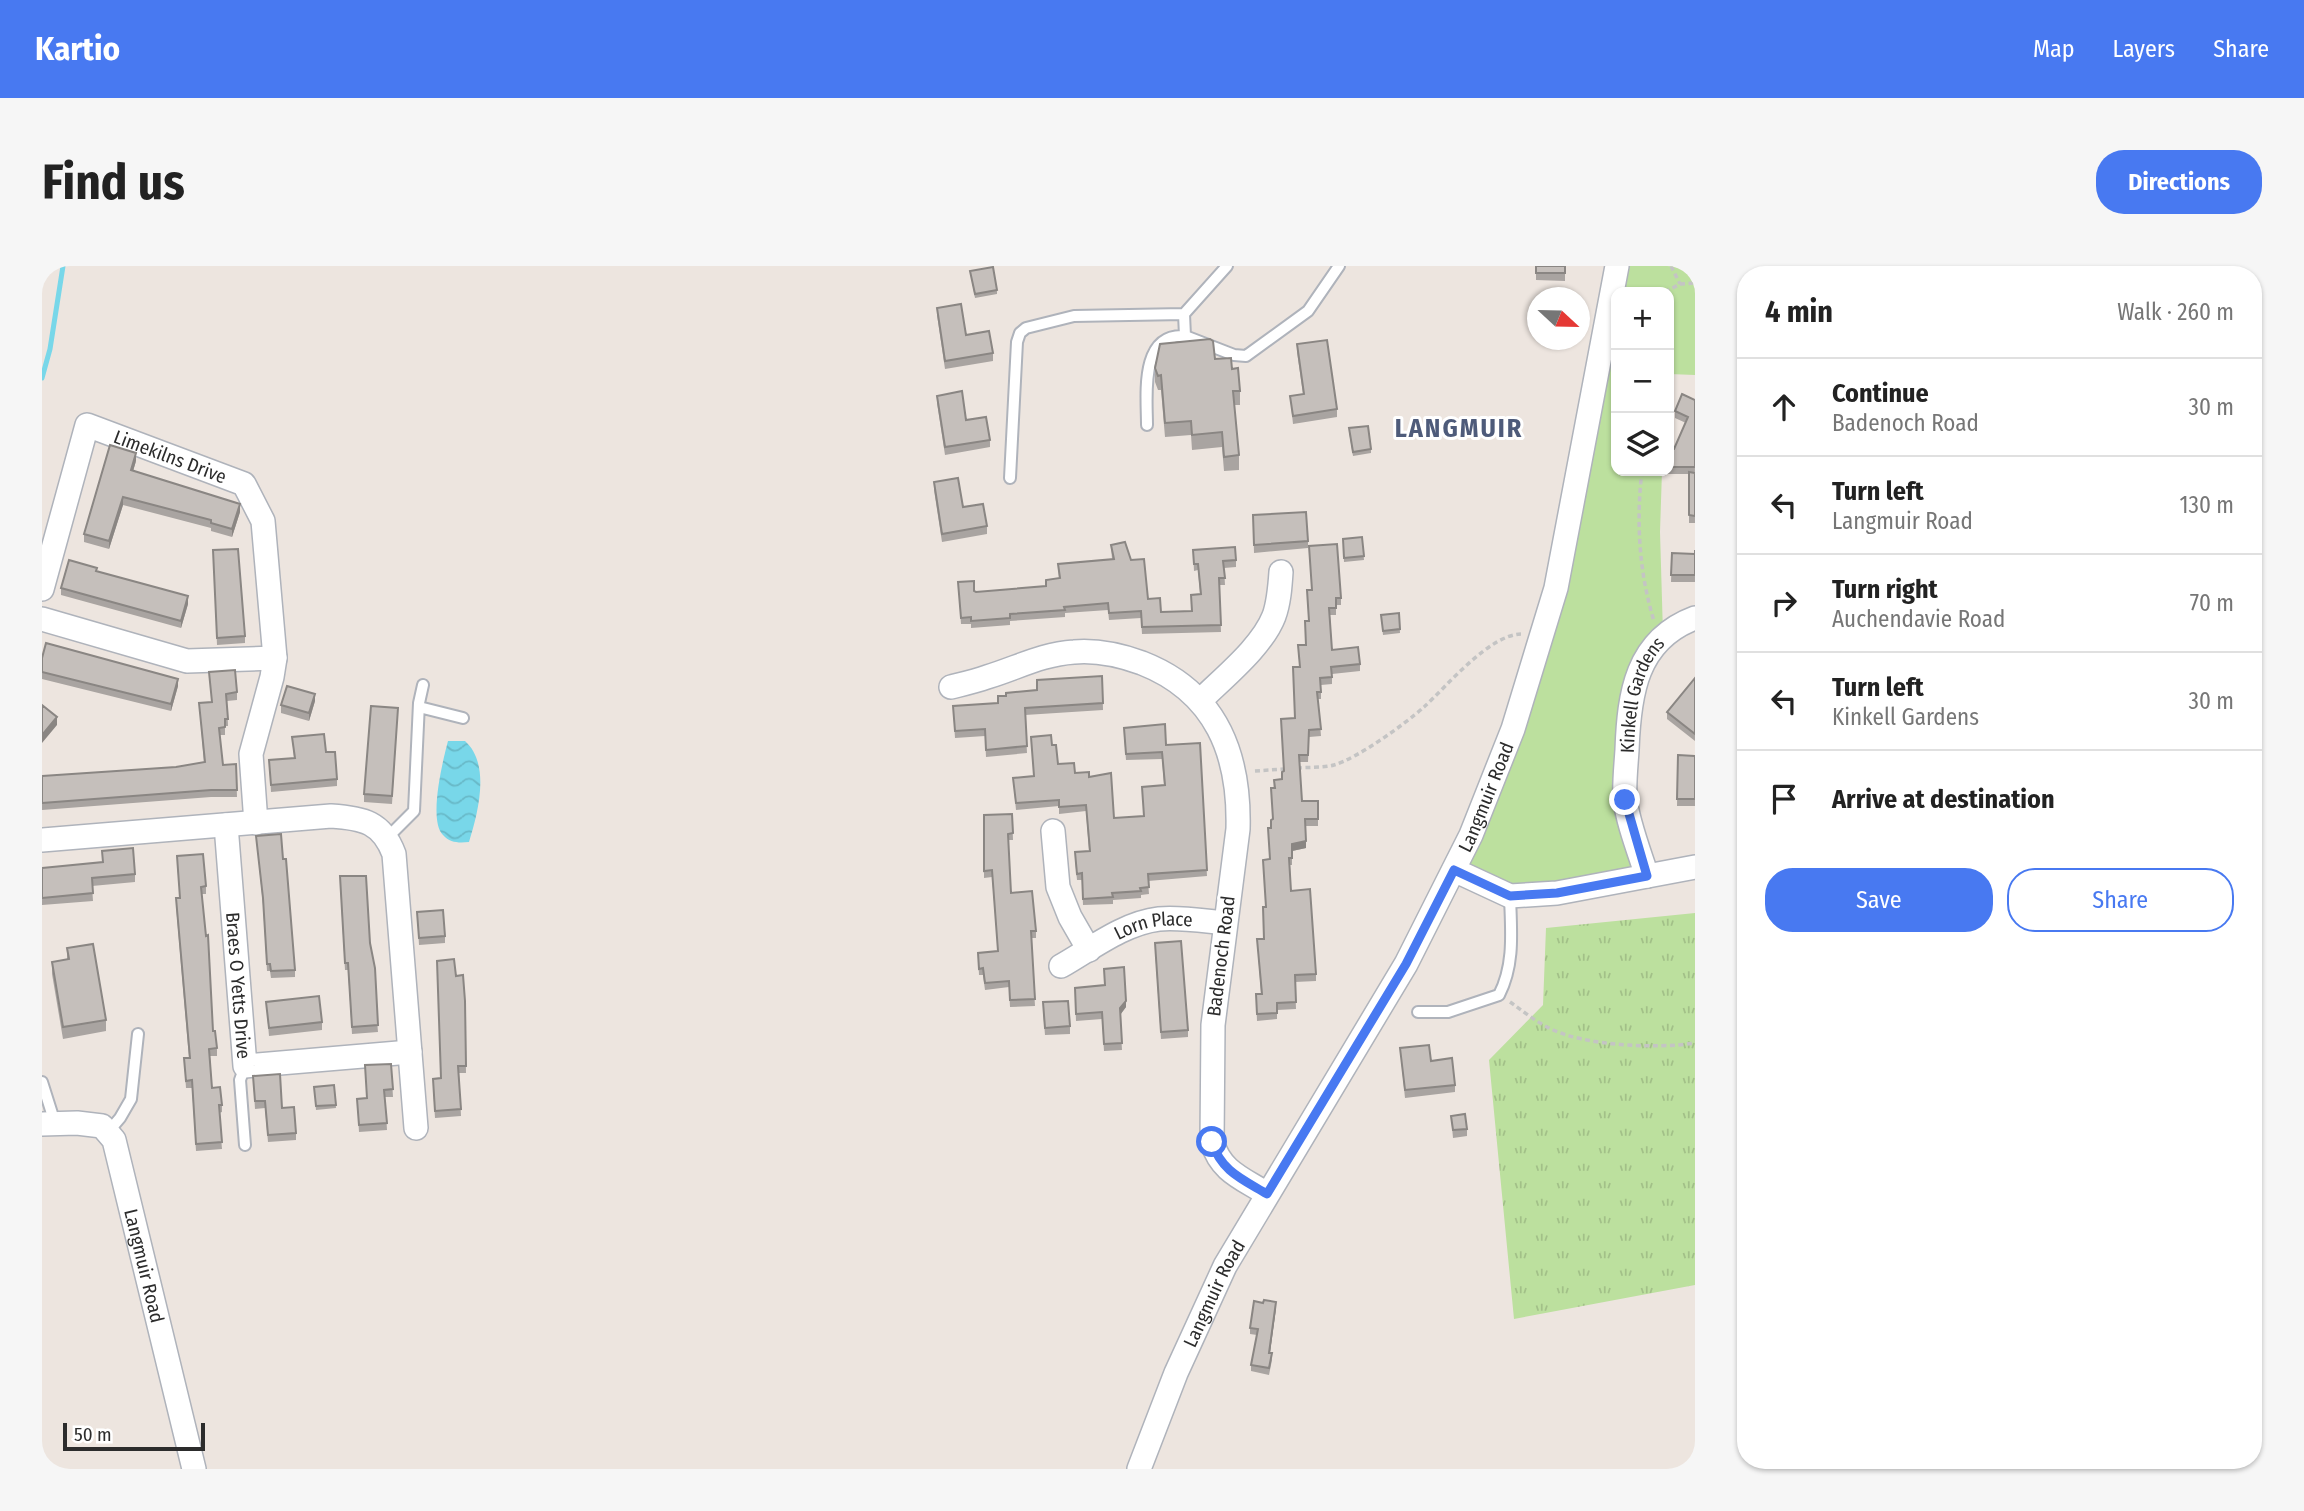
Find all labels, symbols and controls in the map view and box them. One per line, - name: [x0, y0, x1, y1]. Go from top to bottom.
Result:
- text: Kartio: [35, 29, 120, 69]
- text: Map: [2033, 35, 2075, 63]
- text: Layers: [2113, 35, 2175, 63]
- text: Share: [2213, 35, 2269, 63]
- button: Directions: [2096, 150, 2262, 214]
- text: Find us: [42, 153, 185, 212]
- north arrow: [1527, 287, 1590, 350]
- map controls: [1611, 287, 1674, 476]
- button: +: [1611, 287, 1674, 350]
- text: 4 min: [1765, 294, 1833, 330]
- text: Walk · 260 m: [2117, 298, 2234, 326]
- button: −: [1611, 350, 1674, 413]
- text: Continue: [1832, 378, 1929, 409]
- icon: ahead: [1765, 388, 1803, 426]
- text: 30 m: [2189, 393, 2234, 421]
- text: Badenoch Road: [1832, 409, 1979, 437]
- district label: LANGMUIR: [1395, 413, 1523, 444]
- button: layers: [1611, 413, 1674, 476]
- street label: Limekilns Drive: [111, 425, 230, 488]
- text: Turn left: [1832, 476, 1924, 507]
- icon: left: [1765, 486, 1803, 524]
- text: 130 m: [2180, 491, 2234, 519]
- text: Langmuir Road: [1832, 507, 1973, 535]
- text: Turn right: [1832, 574, 1938, 605]
- icon: right: [1765, 584, 1803, 622]
- text: 70 m: [2190, 589, 2234, 617]
- text: Auchendavie Road: [1832, 605, 2005, 633]
- street label: Kinkell Gardens: [1615, 631, 1669, 753]
- text: Turn left: [1832, 672, 1924, 703]
- icon: left: [1765, 682, 1803, 720]
- text: 30 m: [2189, 687, 2234, 715]
- text: Kinkell Gardens: [1832, 703, 1979, 731]
- street label: Langmuir Road: [1453, 739, 1518, 856]
- icon: arrive: [1765, 780, 1803, 818]
- route end: [1609, 784, 1640, 815]
- text: Arrive at destination: [1832, 784, 2055, 815]
- button: Save: [1765, 868, 1993, 932]
- button: Share: [2007, 868, 2234, 932]
- street label: Badenoch Road: [1202, 894, 1240, 1018]
- street label: Lorn Place: [1110, 907, 1193, 944]
- street label: Braes O Yetts Drive: [221, 911, 256, 1060]
- route start: [1196, 1126, 1227, 1157]
- street label: Langmuir Road: [120, 1206, 169, 1325]
- street label: Langmuir Road: [1178, 1236, 1250, 1351]
- scale bar: [63, 1420, 205, 1452]
- text: 50 m: [74, 1423, 112, 1446]

